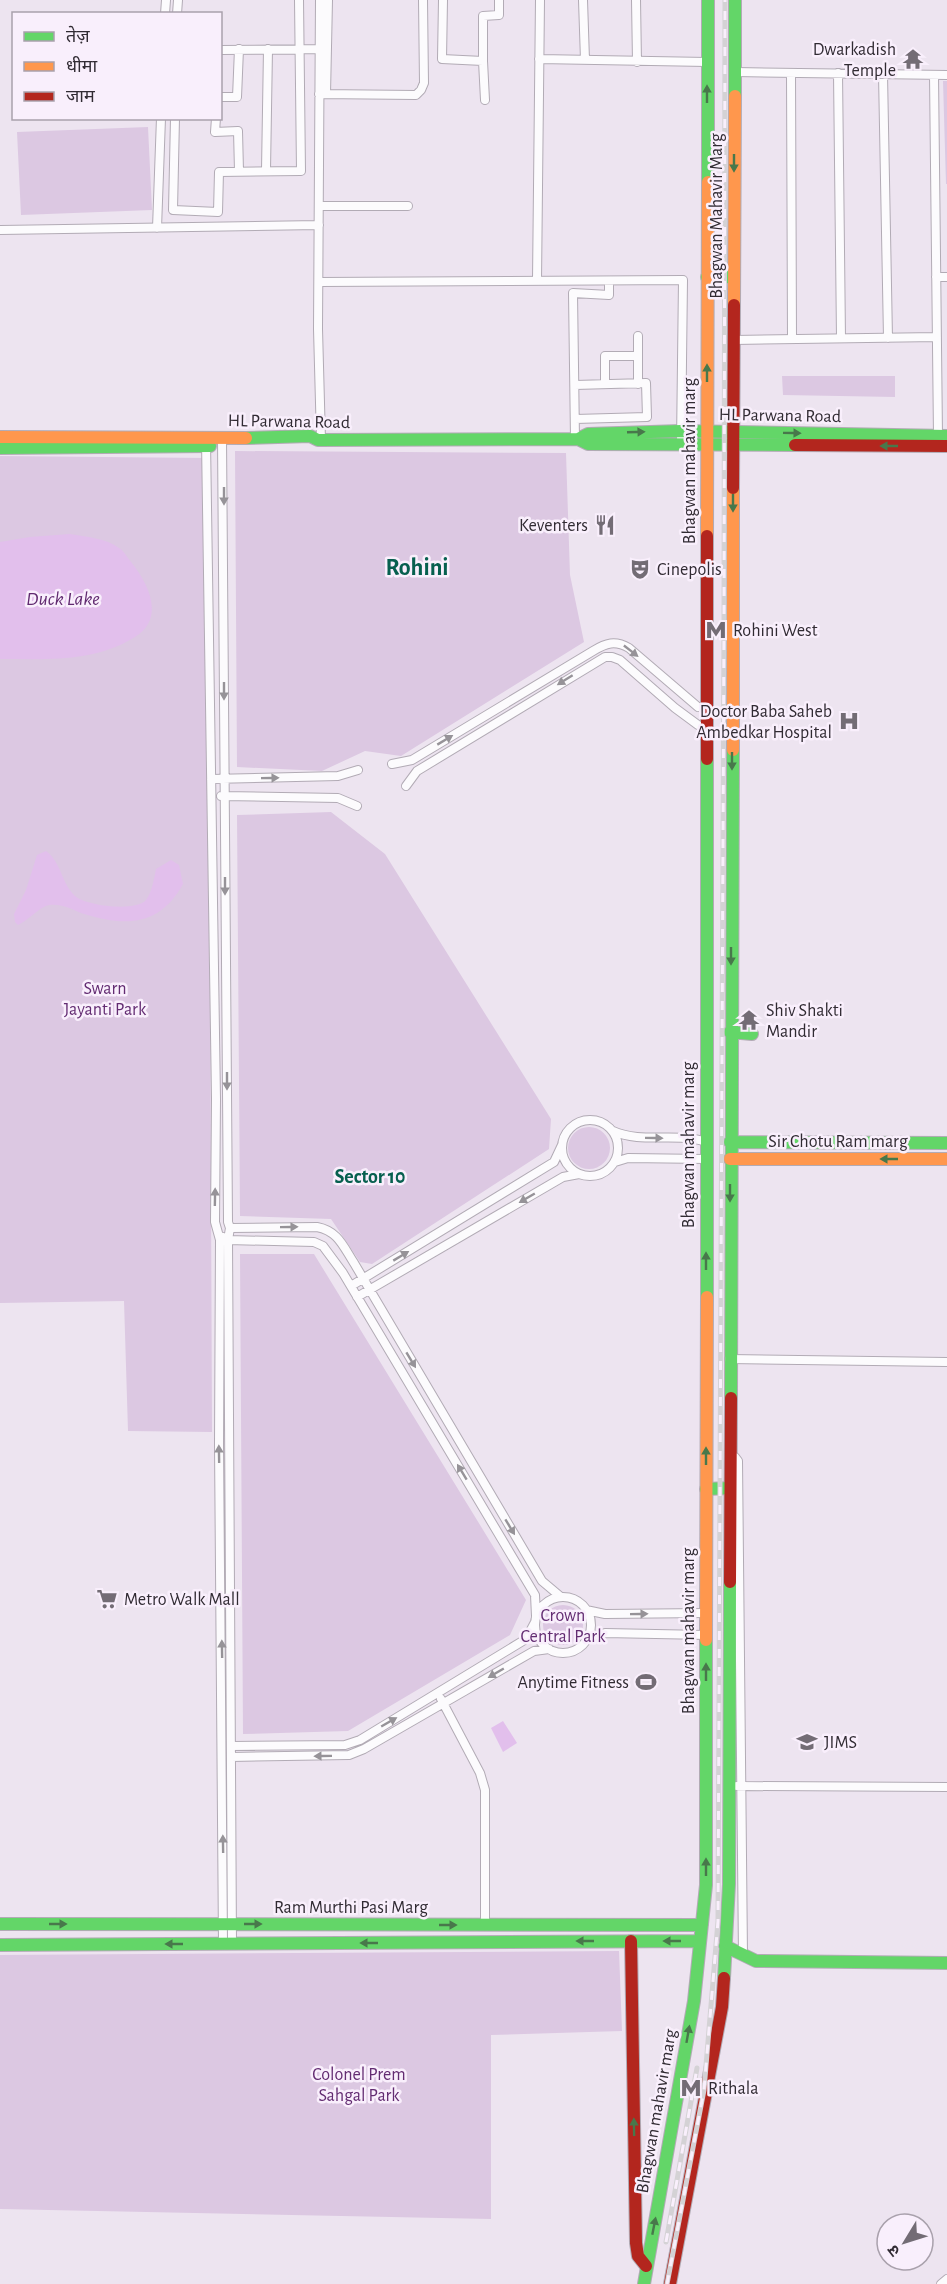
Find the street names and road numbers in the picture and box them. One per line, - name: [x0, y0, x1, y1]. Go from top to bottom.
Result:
- street label: Bhagwan Mahavir Marg: [708, 133, 726, 299]
- street label: Bhagwan mahavir marg: [681, 378, 699, 544]
- street label: HL Parwana Road: [719, 406, 841, 426]
- street label: HL Parwana Road: [228, 412, 350, 432]
- street label: Bhagwan mahavir marg: [680, 1062, 698, 1228]
- street label: Sir Chotu Ram marg: [768, 1133, 908, 1151]
- street label: Bhagwan mahavir marg: [680, 1548, 698, 1714]
- street label: Ram Murthi Pasi Marg: [274, 1899, 428, 1917]
- street label: Bhagwan mahavir marg: [634, 2027, 680, 2195]

